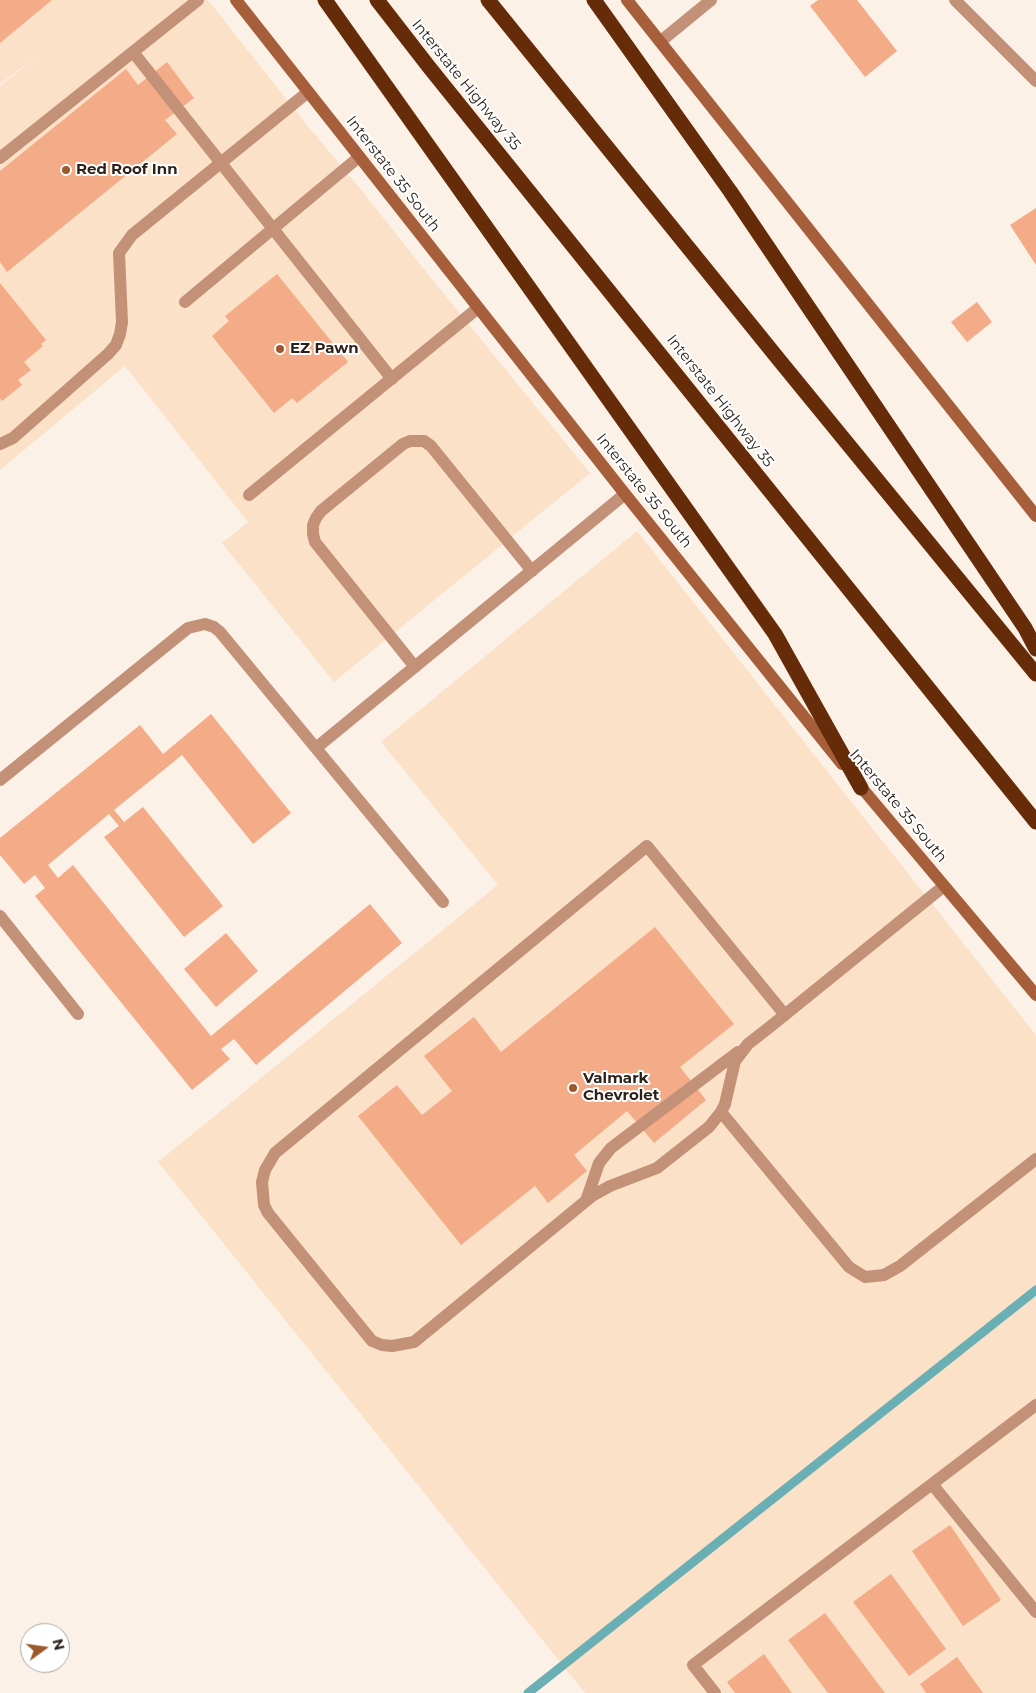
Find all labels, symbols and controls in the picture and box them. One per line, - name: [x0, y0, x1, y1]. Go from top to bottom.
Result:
- street label: Interstate Highway 35: [408, 16, 524, 154]
- street label: Interstate 35 South: [342, 113, 444, 235]
- place label: Red Roof Inn: [76, 161, 177, 179]
- marker: Red Roof Inn: [60, 164, 72, 176]
- street label: Interstate Highway 35: [663, 331, 777, 471]
- place label: EZ Pawn: [290, 340, 359, 358]
- marker: EZ Pawn: [274, 343, 286, 355]
- street label: Interstate 35 South: [592, 430, 696, 552]
- street label: Interstate 35 South: [845, 746, 951, 866]
- place label: Valmark Chevrolet: [583, 1070, 659, 1105]
- marker: Valmark Chevrolet: [567, 1082, 579, 1094]
- north arrow: [20, 1623, 70, 1673]
- text: N: [48, 1637, 69, 1652]

